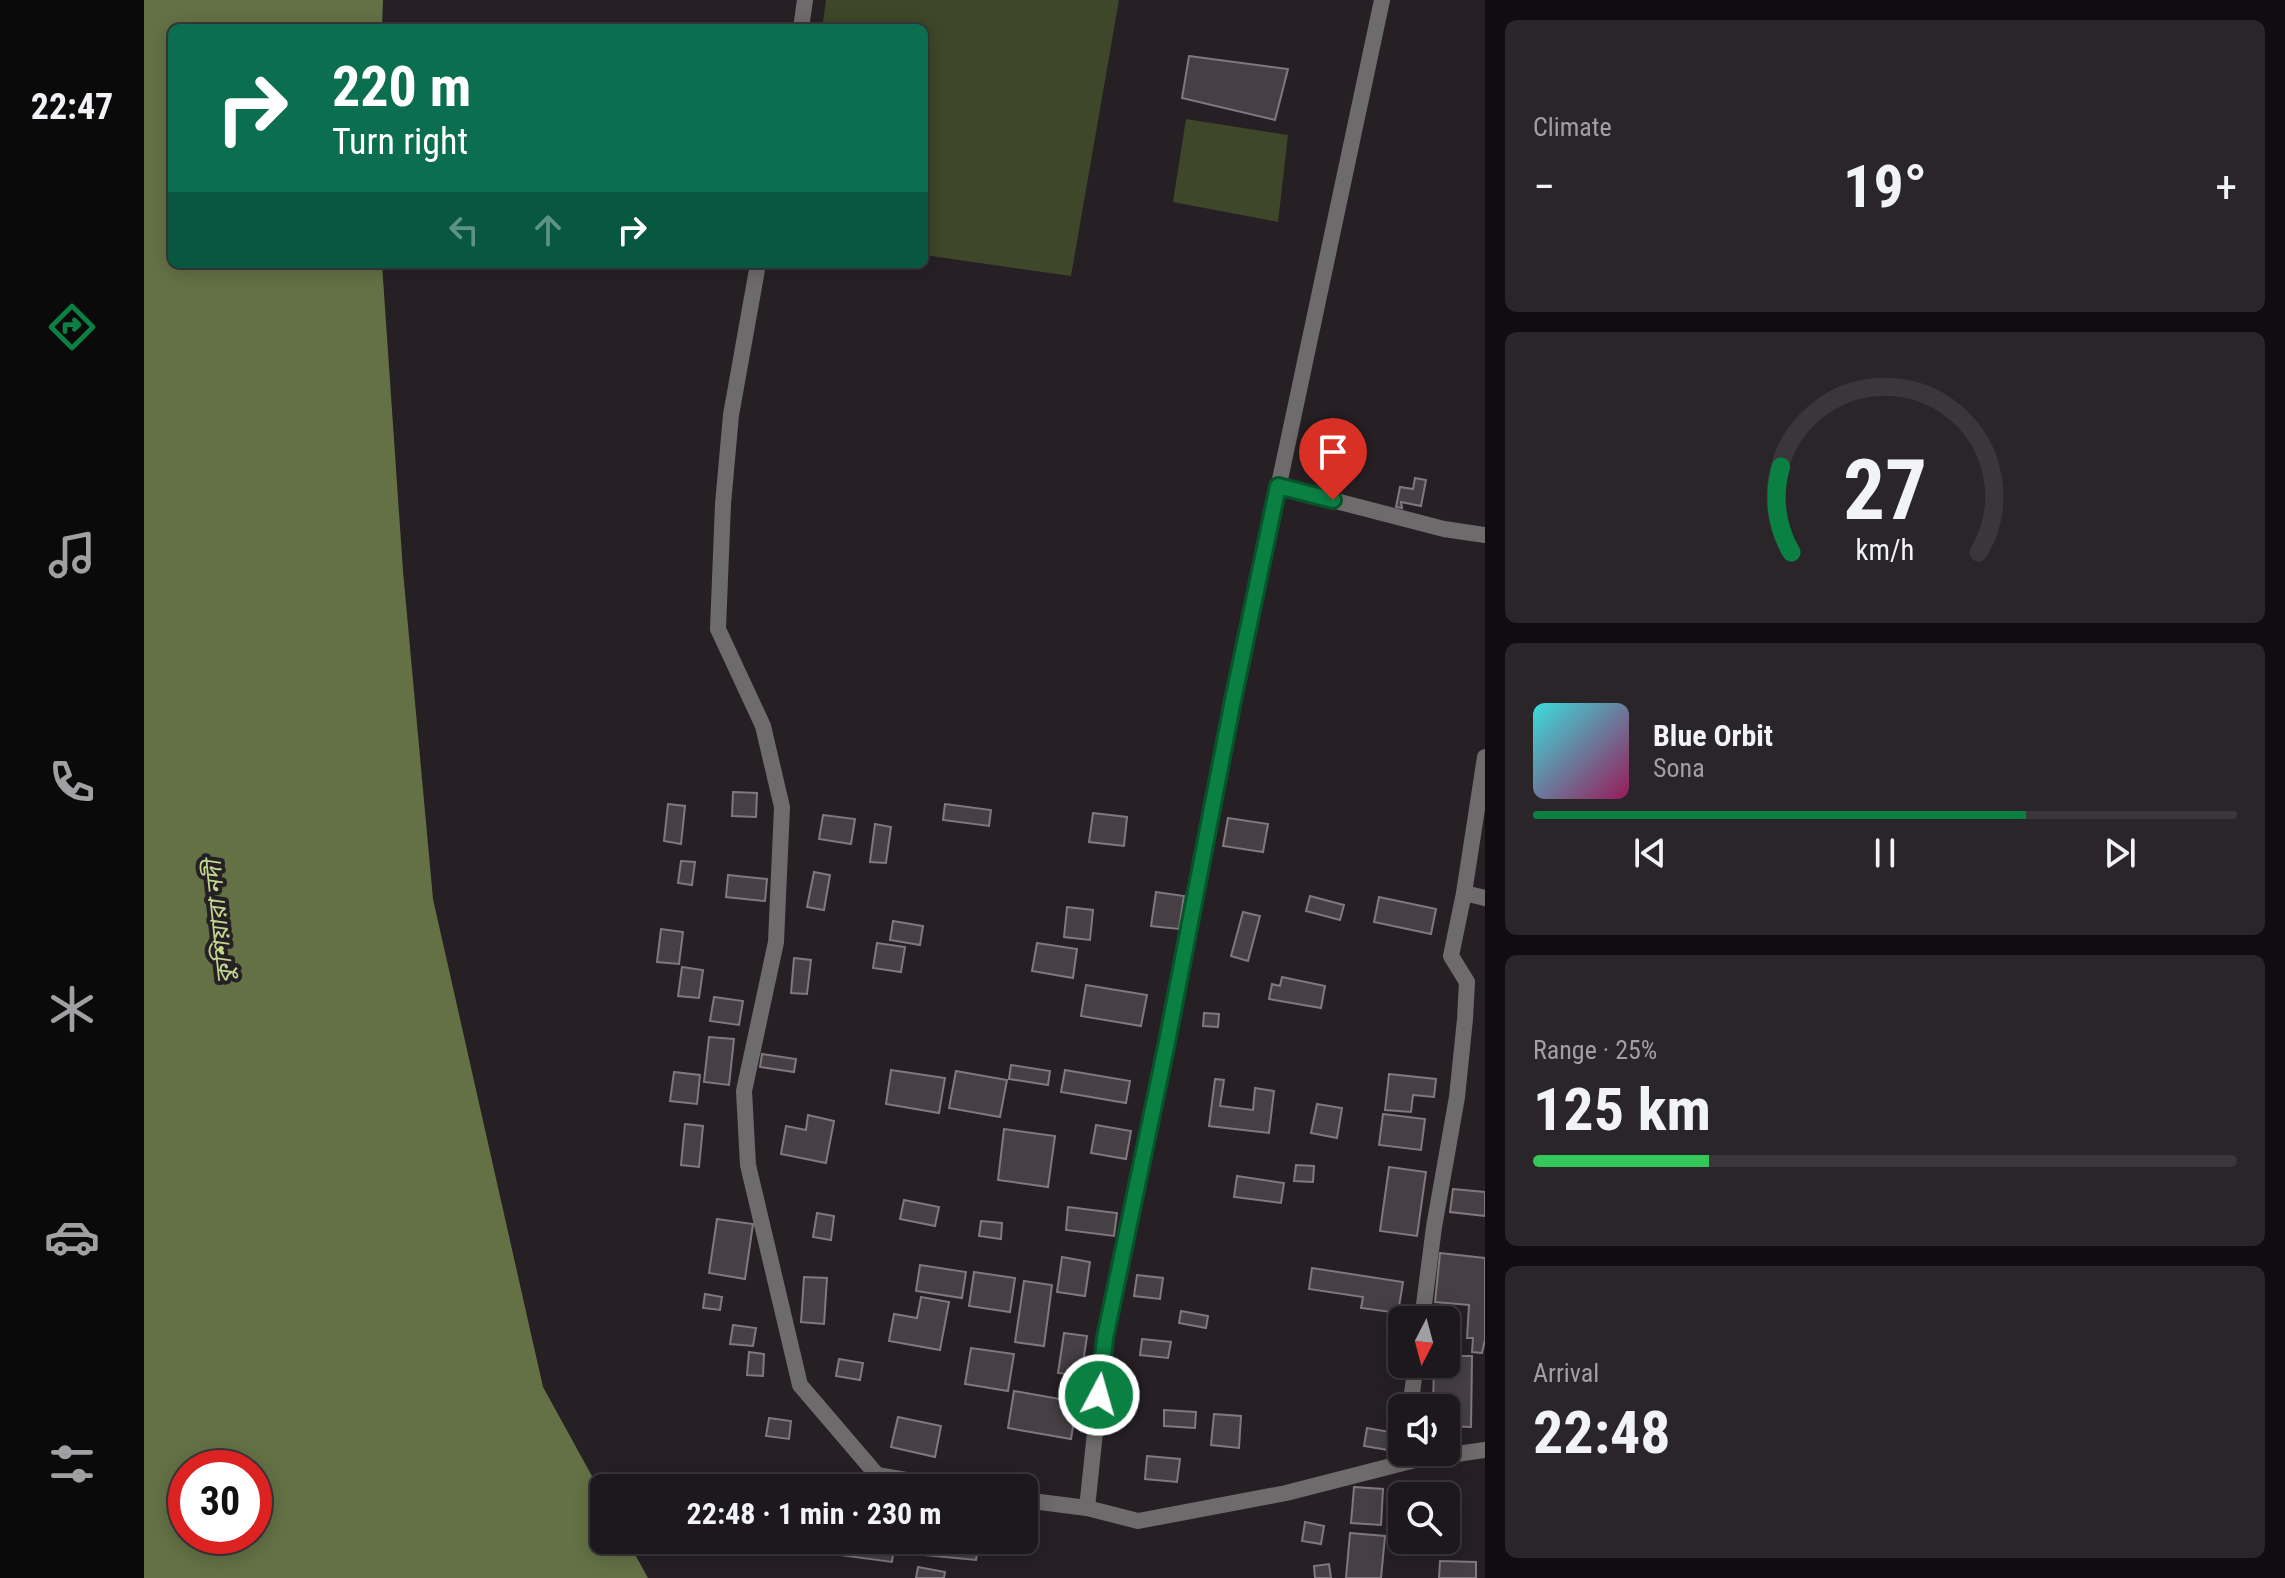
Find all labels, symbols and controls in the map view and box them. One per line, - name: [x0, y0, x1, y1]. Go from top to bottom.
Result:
- text: 220 m: [332, 54, 471, 120]
- icon: right: [200, 56, 304, 160]
- text: 22:47: [31, 86, 113, 128]
- text: Climate: [1533, 112, 1612, 142]
- text: Turn right: [332, 121, 468, 163]
- text: 19°: [1843, 151, 1927, 222]
- text: −: [1533, 161, 1555, 213]
- text: +: [2215, 161, 2237, 213]
- icon: left: [442, 208, 486, 252]
- icon: ahead: [526, 208, 570, 252]
- icon: right: [610, 208, 654, 252]
- icon: directions: [44, 299, 100, 355]
- pin: [1299, 418, 1367, 500]
- icon: arrive: [1311, 430, 1355, 474]
- text: 27: [1843, 442, 1927, 539]
- icon: music: [44, 527, 100, 583]
- text: km/h: [1856, 534, 1914, 568]
- text: Blue Orbit: [1653, 718, 1773, 753]
- text: Sona: [1653, 753, 1705, 783]
- icon: phone: [44, 754, 100, 810]
- icon: previous: [1628, 831, 1672, 875]
- icon: pause: [1863, 831, 1907, 875]
- icon: next: [2098, 831, 2142, 875]
- water label: কুশিয়ারা নদী: [198, 854, 239, 985]
- icon: climate: [44, 981, 100, 1037]
- text: Range · 25%: [1533, 1035, 1657, 1065]
- text: 125 km: [1533, 1074, 1711, 1145]
- icon: car: [44, 1209, 100, 1265]
- north arrow: [1388, 1306, 1460, 1378]
- map controls: [1388, 1306, 1460, 1554]
- position arrow: [1057, 1353, 1141, 1437]
- text: Arrival: [1533, 1358, 1599, 1388]
- button: sound: [1388, 1394, 1460, 1466]
- text: 22:48: [1533, 1397, 1671, 1468]
- icon: filters: [44, 1436, 100, 1492]
- speed limit sign: 30: [168, 1450, 272, 1554]
- button: search: [1388, 1482, 1460, 1554]
- text: 22:48 · 1 min · 230 m: [687, 1496, 941, 1531]

